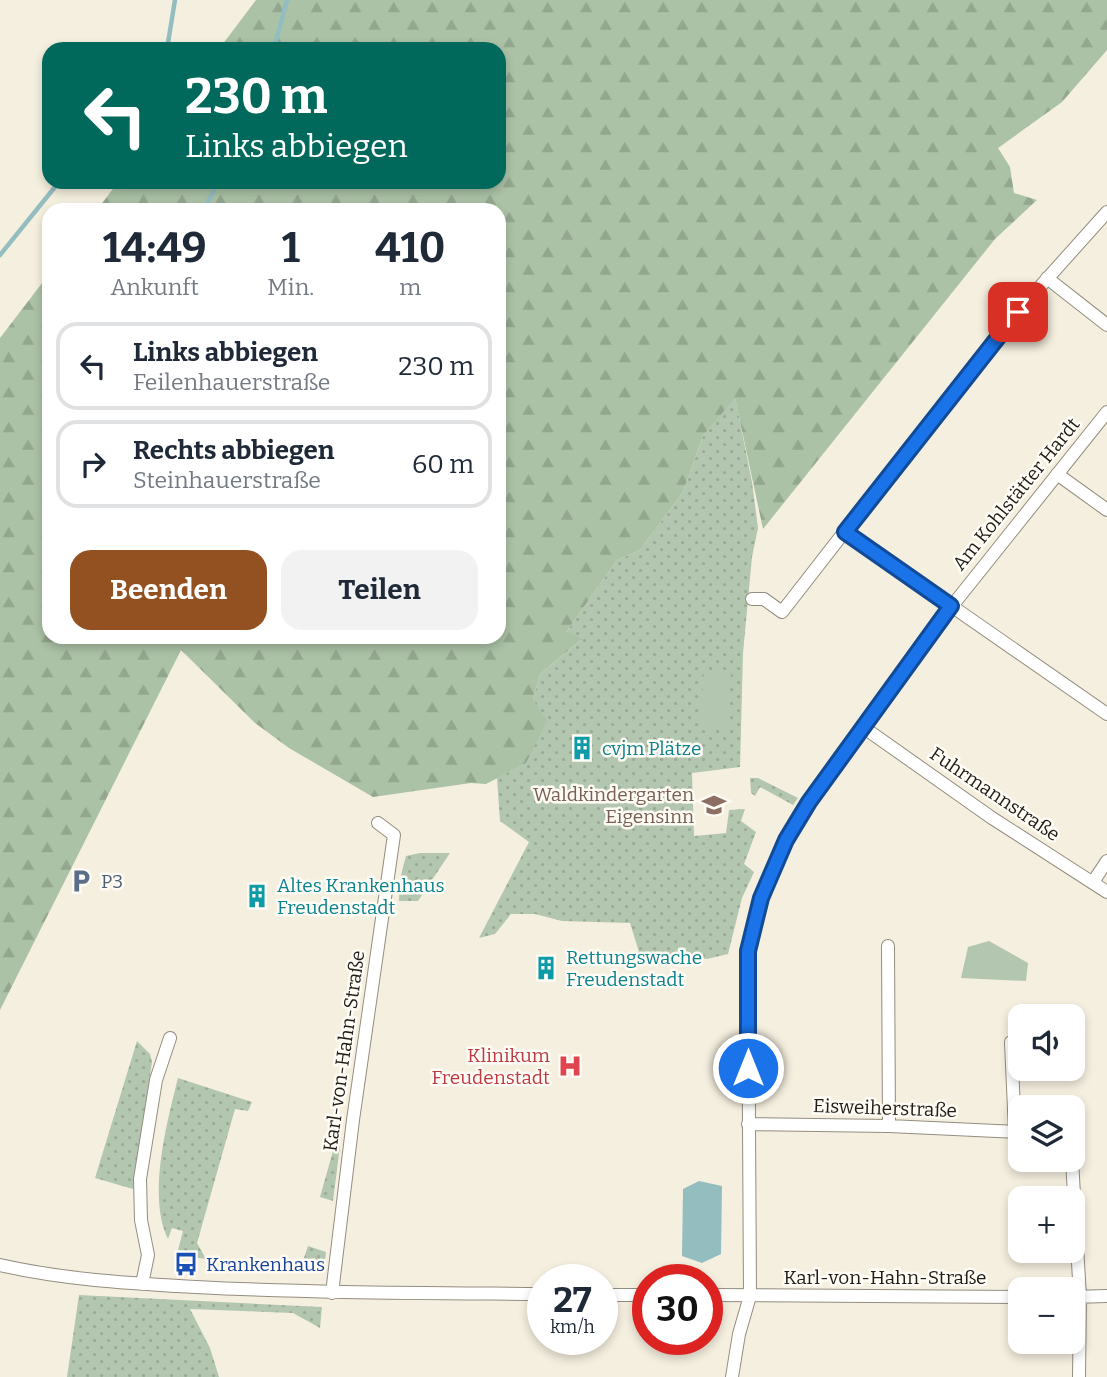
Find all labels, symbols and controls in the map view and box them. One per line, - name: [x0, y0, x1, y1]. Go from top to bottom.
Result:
- text: 230 m: [185, 67, 328, 126]
- icon: left: [70, 70, 161, 161]
- text: Links abbiegen: [185, 127, 408, 165]
- text: 14:49: [103, 223, 207, 273]
- text: 1: [282, 223, 300, 273]
- text: 410: [375, 223, 445, 273]
- text: Ankunft: [110, 273, 199, 301]
- text: Min.: [267, 273, 314, 301]
- text: m: [399, 273, 421, 301]
- pin: [988, 282, 1048, 342]
- icon: arrive: [999, 293, 1037, 331]
- text: Links abbiegen: [133, 337, 318, 368]
- icon: left: [74, 347, 112, 385]
- text: 230 m: [398, 351, 474, 382]
- text: Feilenhauerstraße: [133, 368, 330, 396]
- street label: Am Kohlstätter Hardt: [947, 413, 1085, 575]
- text: Rechts abbiegen: [133, 435, 335, 466]
- icon: right: [74, 445, 112, 483]
- text: 60 m: [412, 449, 474, 480]
- text: Steinhauerstraße: [133, 466, 321, 494]
- button: Beenden: [70, 550, 267, 630]
- button: Teilen: [281, 550, 478, 630]
- building icon: cvjm Plätze: [568, 734, 596, 762]
- place label: cvjm Plätze: [602, 737, 701, 760]
- street label: Fuhrmannstraße: [926, 742, 1064, 846]
- place label: Waldkindergarten Eigensinn: [533, 783, 694, 828]
- school or university icon: Waldkindergarten Eigensinn: [700, 791, 728, 819]
- parking icon: P3: [67, 867, 95, 895]
- place label: P3: [101, 870, 123, 893]
- place label: Altes Krankenhaus Freudenstadt: [277, 874, 445, 919]
- building icon: Altes Krankenhaus Freudenstadt: [243, 882, 271, 910]
- place label: Rettungswache Freudenstadt: [566, 946, 702, 991]
- street label: Karl-von-Hahn-Straße: [318, 949, 370, 1153]
- building icon: Rettungswache Freudenstadt: [532, 954, 560, 982]
- map controls: [1008, 1004, 1085, 1354]
- button: sound: [1008, 1004, 1085, 1081]
- position arrow: [711, 1031, 785, 1105]
- place label: Klinikum Freudenstadt: [432, 1044, 550, 1089]
- hospital icon: Klinikum Freudenstadt: [556, 1052, 584, 1080]
- street label: Eisweiherstraße: [813, 1094, 957, 1122]
- button: layers: [1008, 1095, 1085, 1172]
- button: +: [1008, 1186, 1085, 1263]
- bus stop icon: Krankenhaus: [172, 1250, 200, 1278]
- place label: Krankenhaus: [206, 1253, 325, 1276]
- speed limit sign: 30: [632, 1264, 723, 1355]
- street label: Karl-von-Hahn-Straße: [784, 1266, 986, 1289]
- button: −: [1008, 1277, 1085, 1354]
- text: 27: [553, 1279, 592, 1321]
- text: km/h: [550, 1316, 595, 1338]

